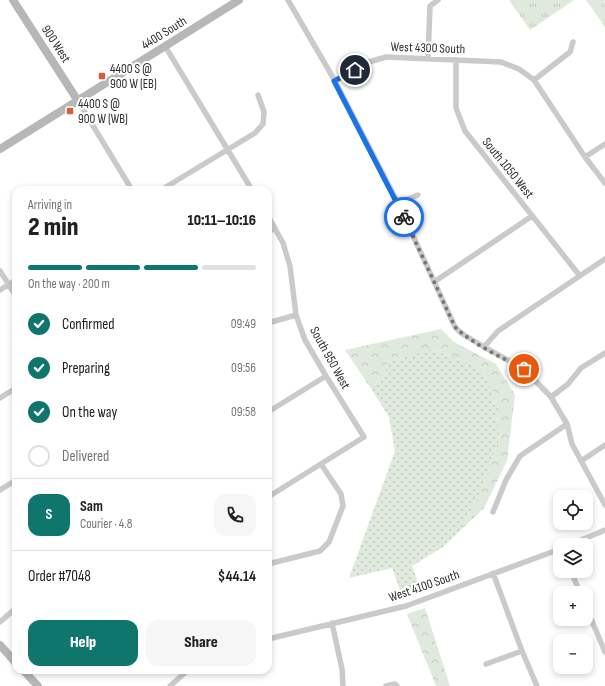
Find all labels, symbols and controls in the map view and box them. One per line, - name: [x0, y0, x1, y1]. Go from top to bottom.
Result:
- street label: 4400 South: [138, 13, 190, 53]
- street label: 900 West: [38, 22, 74, 66]
- street label: West 4300 South: [390, 39, 466, 57]
- pin: [338, 53, 372, 87]
- icon: home: [344, 59, 366, 81]
- place label: 4400 S @ 900 W (EB): [110, 61, 157, 92]
- marker: 4400 S @ 900 W (EB): [97, 71, 107, 81]
- place label: 4400 S @ 900 W (WB): [78, 96, 128, 127]
- marker: 4400 S @ 900 W (WB): [65, 106, 75, 116]
- street label: South 1050 West: [479, 134, 537, 202]
- text: Arriving in: [28, 197, 72, 213]
- courier: [384, 197, 424, 237]
- icon: bike: [393, 206, 415, 228]
- text: 10:11–10:16: [188, 211, 256, 230]
- text: 2 min: [28, 212, 78, 243]
- text: On the way · 200 m: [28, 276, 110, 292]
- icon: check: [28, 313, 50, 335]
- text: Confirmed: [62, 315, 115, 334]
- text: 09:49: [231, 316, 256, 332]
- street label: South 950 West: [306, 324, 354, 392]
- pin: [507, 352, 541, 386]
- icon: check: [28, 357, 50, 379]
- icon: bag: [513, 358, 535, 380]
- text: Preparing: [62, 359, 110, 378]
- text: 09:56: [231, 360, 256, 376]
- icon: check: [28, 401, 50, 423]
- text: On the way: [62, 403, 117, 422]
- text: 09:58: [231, 404, 256, 420]
- text: Delivered: [62, 447, 109, 466]
- map controls: [553, 490, 593, 674]
- button: locate: [553, 490, 593, 530]
- button: phone: [214, 494, 256, 536]
- text: Sam: [80, 497, 103, 516]
- text: S: [46, 505, 52, 524]
- text: Courier · 4.8: [80, 516, 132, 532]
- button: layers: [553, 538, 593, 578]
- street label: West 4100 South: [387, 566, 461, 606]
- text: Order #7048: [28, 567, 91, 586]
- text: $44.14: [218, 567, 256, 586]
- button: +: [553, 586, 593, 626]
- button: Help: [28, 620, 138, 666]
- button: Share: [146, 620, 256, 666]
- button: −: [553, 634, 593, 674]

